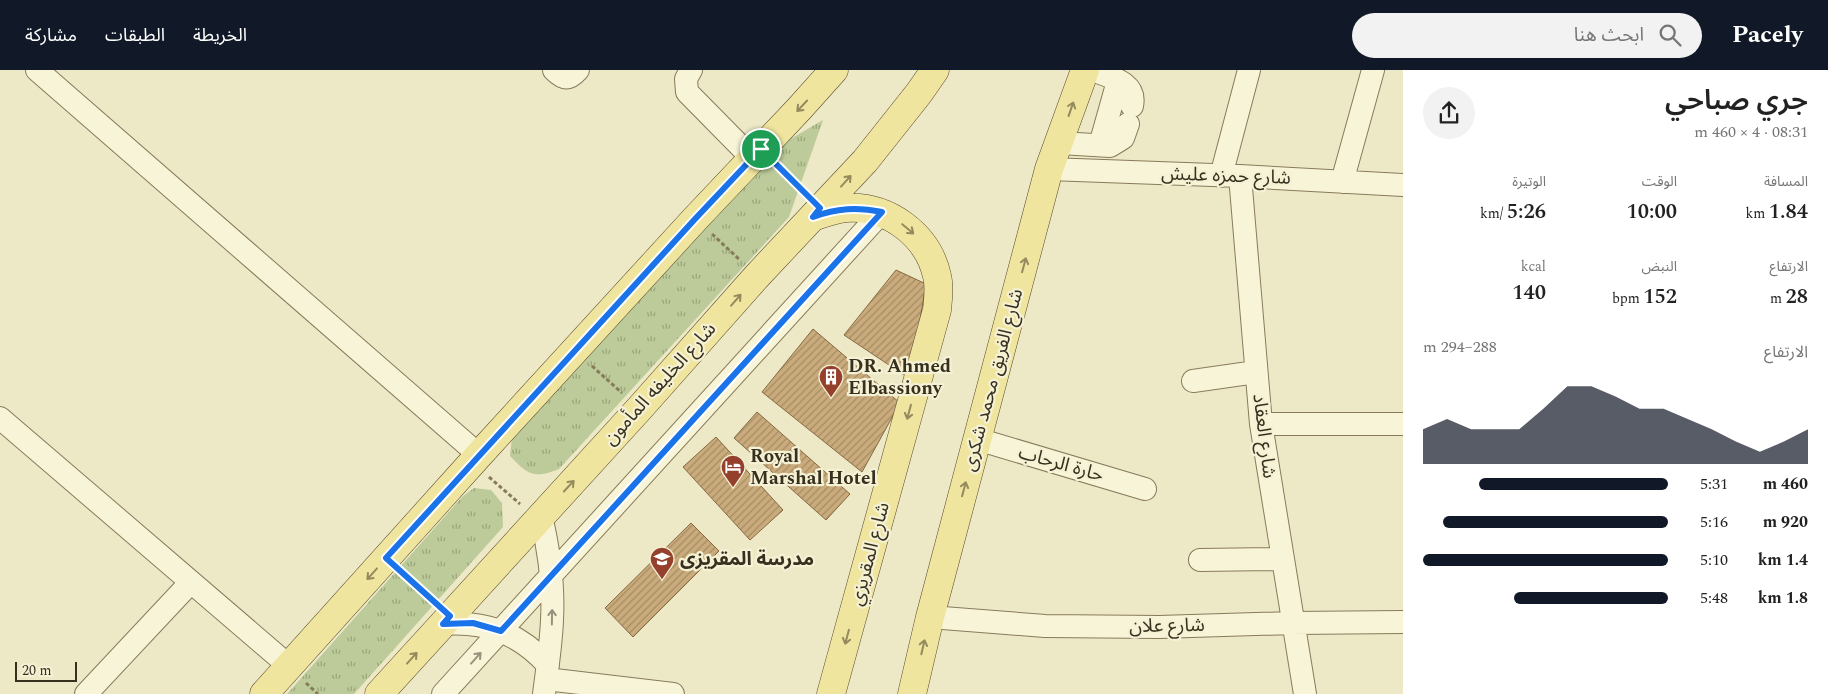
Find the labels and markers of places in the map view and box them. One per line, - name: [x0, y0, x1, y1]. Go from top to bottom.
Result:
- pin: [740, 128, 782, 170]
- place label: DR. Ahmed Elbassiony: [848, 352, 951, 403]
- building icon: DR. Ahmed Elbassiony: [818, 364, 844, 398]
- place label: Royal Marshal Hotel: [750, 442, 877, 493]
- hotel icon: Royal Marshal Hotel: [720, 454, 746, 488]
- place label: مدرسة المقريزى: [680, 545, 814, 574]
- school or university icon: مدرسة المقريزى: [649, 546, 675, 580]

